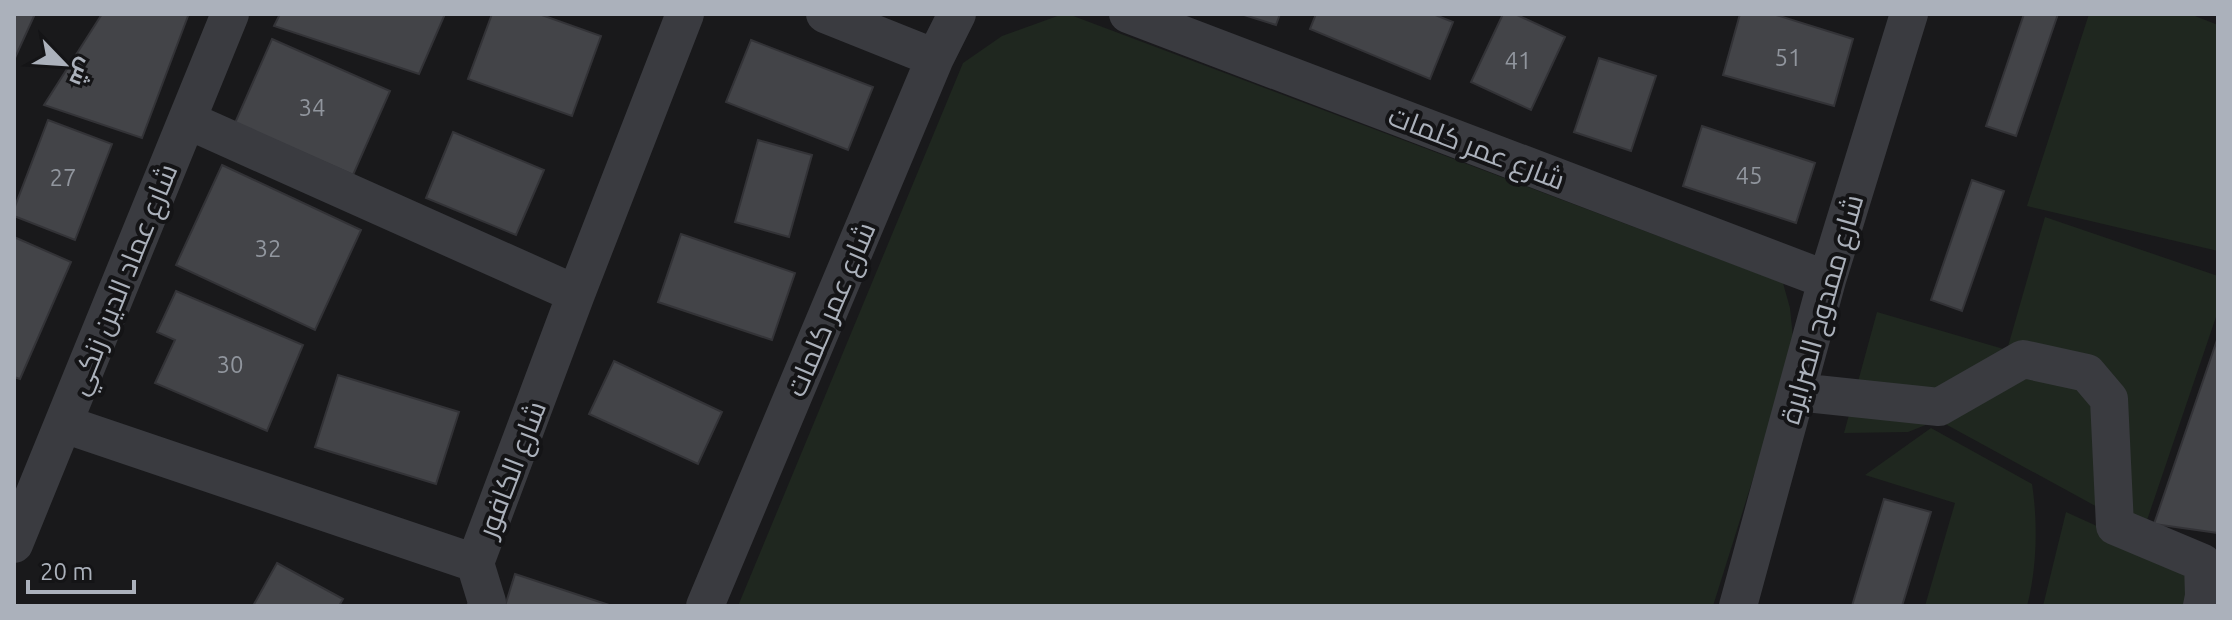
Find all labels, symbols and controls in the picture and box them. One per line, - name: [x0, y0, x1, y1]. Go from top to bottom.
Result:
- north arrow: [24, 24, 104, 104]
- house number: 51: [1774, 44, 1802, 71]
- house number: 41: [1504, 47, 1532, 74]
- text: ش: [63, 54, 100, 91]
- house number: 34: [298, 94, 326, 121]
- street label: شارع عمر كلمات: [1383, 99, 1570, 199]
- street label: شارع عماد الدين زنكي: [62, 159, 189, 401]
- house number: 45: [1735, 162, 1763, 189]
- house number: 27: [49, 164, 77, 191]
- street label: شارع ممدوح الصرايرة: [1773, 191, 1872, 428]
- street label: شارع عمر كلمات: [779, 217, 884, 402]
- house number: 32: [254, 235, 282, 262]
- house number: 30: [216, 351, 244, 378]
- street label: شارع الكافور: [470, 397, 555, 545]
- scale bar: [28, 544, 134, 594]
- text: 20 m: [40, 558, 93, 585]

